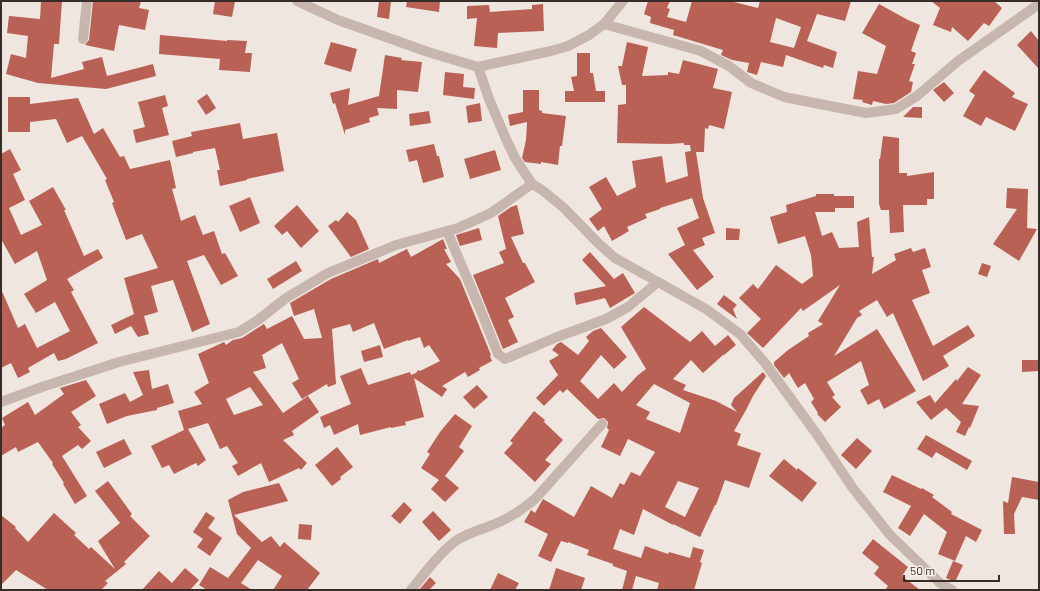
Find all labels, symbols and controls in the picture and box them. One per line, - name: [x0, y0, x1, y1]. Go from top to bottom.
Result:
- scale bar: [904, 557, 999, 583]
- text: 50 m: [910, 563, 935, 577]

